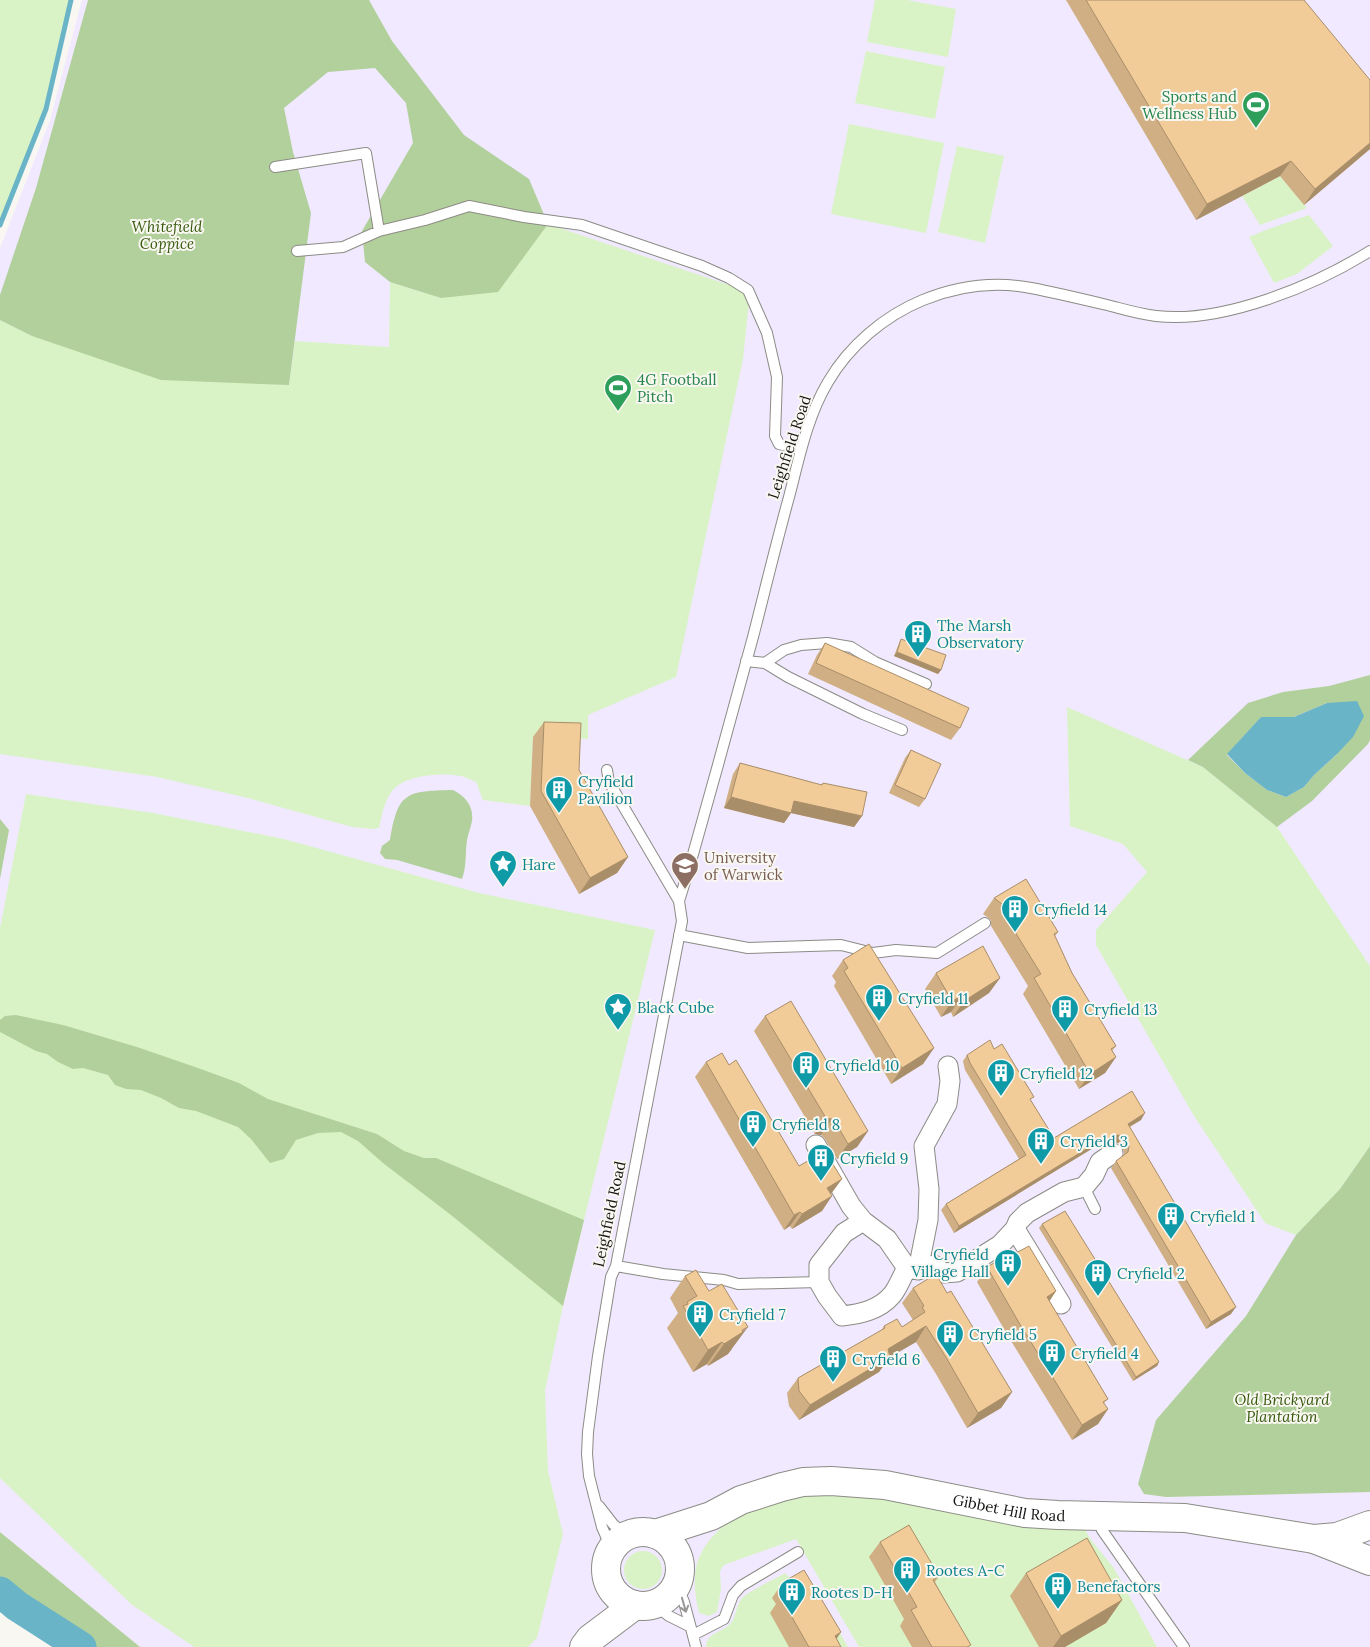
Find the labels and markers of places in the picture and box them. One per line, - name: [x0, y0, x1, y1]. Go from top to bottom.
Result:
- place label: Sports and Wellness Hub: [1142, 87, 1237, 123]
- sports icon: Sports and Wellness Hub: [1241, 90, 1271, 129]
- place label: 4G Football Pitch: [637, 370, 716, 406]
- sports icon: 4G Football Pitch: [603, 373, 633, 412]
- place label: The Marsh Observatory: [937, 616, 1024, 652]
- building icon: The Marsh Observatory: [903, 619, 933, 658]
- place label: Cryfield Pavilion: [578, 772, 634, 808]
- building icon: Cryfield Pavilion: [544, 775, 574, 814]
- place label: University of Warwick: [704, 848, 783, 884]
- place icon: Hare: [488, 849, 518, 888]
- school or university icon: University of Warwick: [670, 851, 700, 890]
- place label: Hare: [522, 855, 556, 874]
- building icon: Cryfield 14: [1000, 894, 1030, 933]
- place label: Cryfield 14: [1034, 900, 1107, 919]
- building icon: Cryfield 11: [864, 983, 894, 1022]
- place label: Cryfield 11: [898, 989, 969, 1008]
- place icon: Black Cube: [603, 992, 633, 1031]
- building icon: Cryfield 13: [1050, 994, 1080, 1033]
- place label: Black Cube: [637, 998, 714, 1017]
- place label: Cryfield 13: [1084, 1000, 1157, 1019]
- building icon: Cryfield 10: [791, 1050, 821, 1089]
- place label: Cryfield 10: [825, 1056, 899, 1075]
- building icon: Cryfield 12: [986, 1058, 1016, 1097]
- place label: Cryfield 12: [1020, 1064, 1093, 1083]
- building icon: Cryfield 8: [738, 1109, 768, 1148]
- place label: Cryfield 8: [772, 1115, 840, 1134]
- building icon: Cryfield 3: [1026, 1126, 1056, 1165]
- place label: Cryfield 3: [1060, 1132, 1128, 1151]
- building icon: Cryfield 9: [806, 1143, 836, 1182]
- place label: Cryfield 9: [840, 1149, 908, 1168]
- building icon: Cryfield 1: [1156, 1201, 1186, 1240]
- place label: Cryfield 1: [1190, 1207, 1255, 1226]
- place label: Cryfield Village Hall: [911, 1245, 989, 1281]
- building icon: Cryfield Village Hall: [993, 1248, 1023, 1287]
- building icon: Cryfield 2: [1083, 1258, 1113, 1297]
- place label: Cryfield 2: [1117, 1264, 1185, 1283]
- building icon: Cryfield 7: [685, 1299, 715, 1338]
- place label: Cryfield 7: [719, 1305, 786, 1324]
- building icon: Cryfield 5: [935, 1319, 965, 1358]
- place label: Cryfield 5: [969, 1325, 1037, 1344]
- building icon: Cryfield 4: [1037, 1338, 1067, 1377]
- building icon: Cryfield 6: [818, 1344, 848, 1383]
- place label: Cryfield 4: [1071, 1344, 1139, 1363]
- place label: Cryfield 6: [852, 1350, 920, 1369]
- building icon: Rootes A-C: [892, 1555, 922, 1594]
- place label: Rootes A-C: [926, 1561, 1005, 1580]
- building icon: Benefactors: [1043, 1571, 1073, 1610]
- building icon: Rootes D-H: [777, 1577, 807, 1616]
- place label: Benefactors: [1077, 1577, 1160, 1596]
- place label: Rootes D-H: [811, 1583, 893, 1602]

